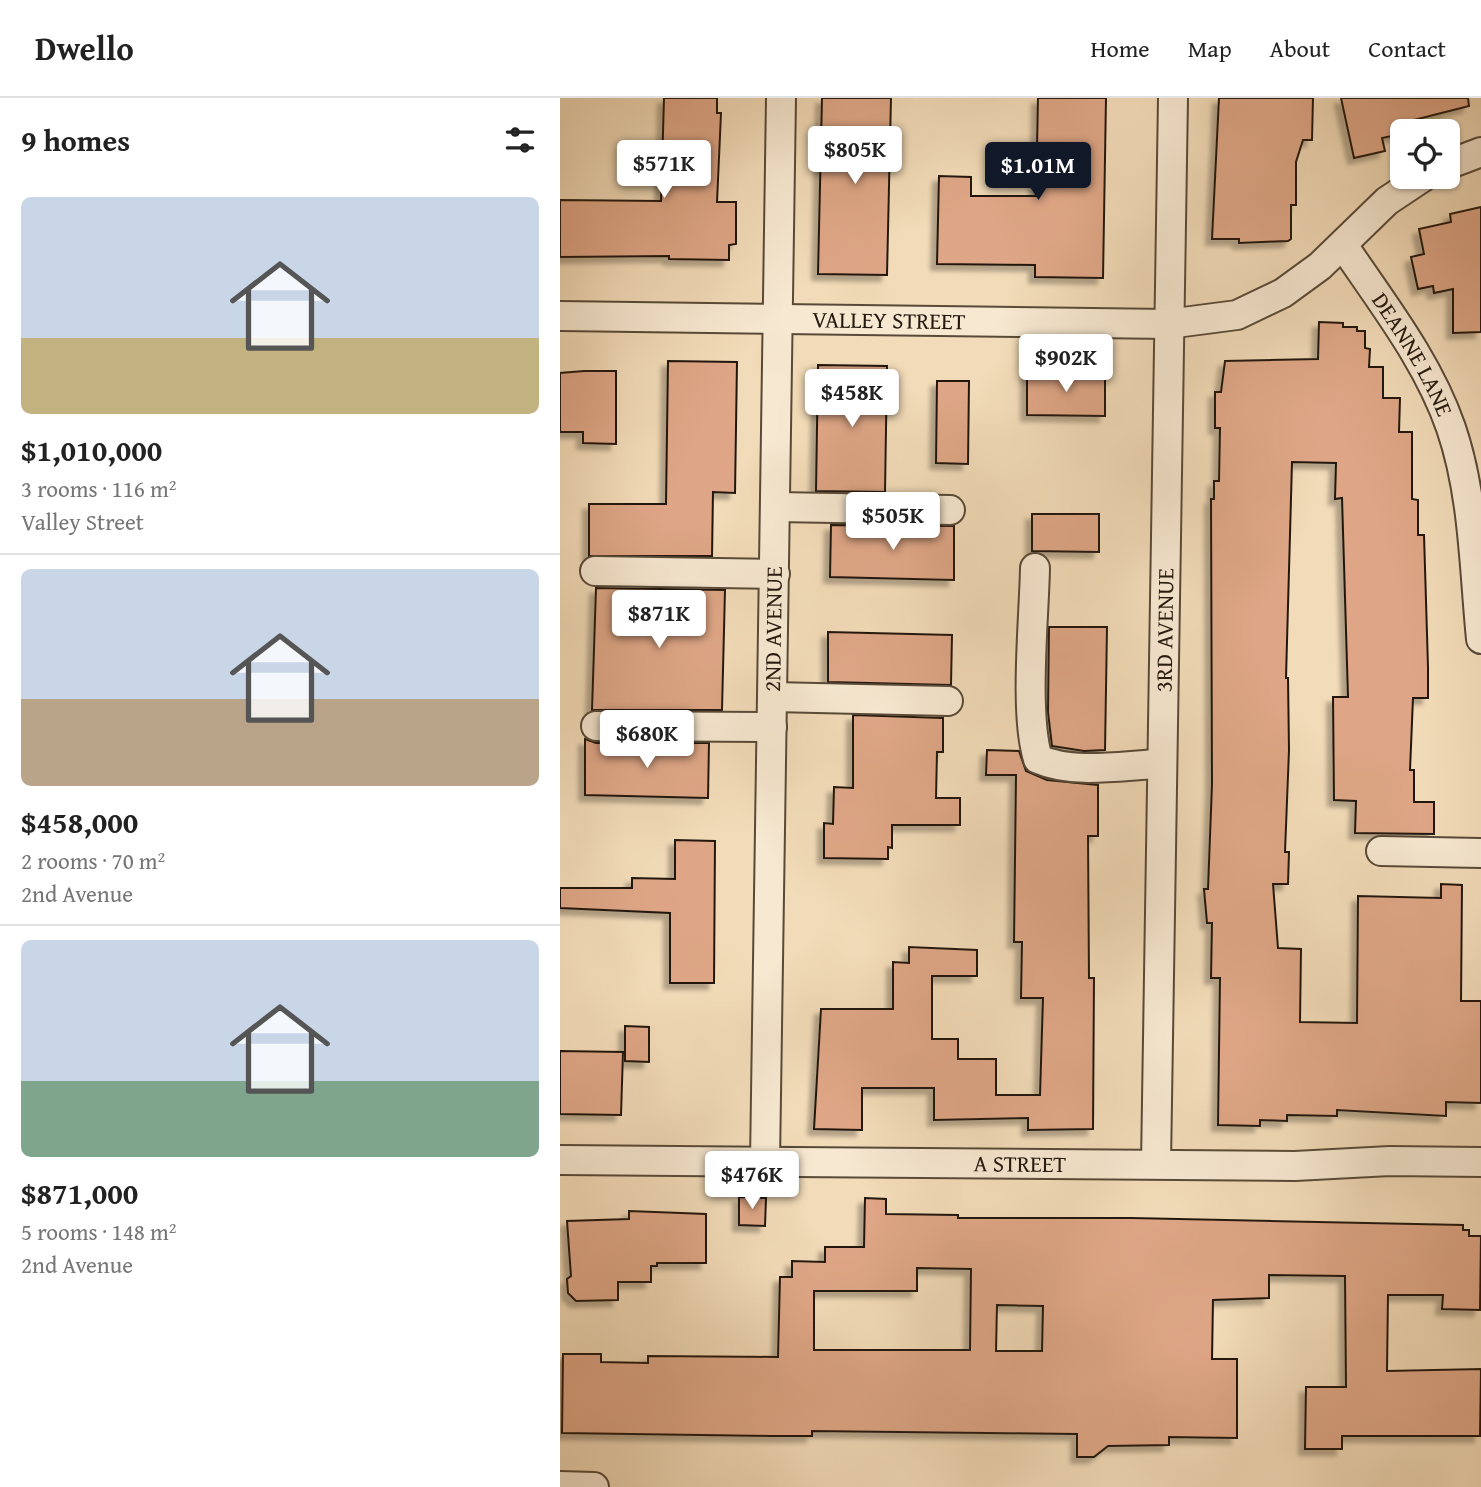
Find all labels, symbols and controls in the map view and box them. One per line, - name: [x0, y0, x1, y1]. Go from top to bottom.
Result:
- text: Dwello: [35, 24, 134, 72]
- text: Home: [1091, 31, 1150, 66]
- text: Map: [1188, 31, 1232, 66]
- text: About: [1270, 31, 1330, 66]
- text: Contact: [1368, 31, 1446, 66]
- text: 9 homes: [21, 118, 130, 162]
- map controls: [1390, 119, 1460, 189]
- button: locate: [1390, 119, 1460, 189]
- icon: filters: [501, 121, 539, 159]
- pin: $805K: [806, 126, 904, 186]
- text: $805K: [824, 132, 886, 165]
- pin: $571K: [615, 140, 713, 200]
- pin: $1.01M: [981, 142, 1095, 202]
- text: $571K: [633, 146, 695, 179]
- text: $1.01M: [1001, 148, 1075, 181]
- icon: home: [217, 243, 343, 369]
- street label: DEANNE LANE: [1364, 285, 1462, 421]
- street label: VALLEY STREET: [812, 302, 966, 337]
- pin: $902K: [1017, 334, 1115, 394]
- text: $902K: [1035, 340, 1097, 373]
- pin: $458K: [803, 370, 901, 429]
- text: $458K: [821, 375, 883, 408]
- text: $1,010,000: [21, 428, 162, 472]
- text: 3 rooms · 116 m²: [21, 472, 176, 505]
- pin: $505K: [844, 492, 942, 552]
- text: $505K: [862, 498, 924, 531]
- text: Valley Street: [21, 505, 144, 538]
- street label: 2ND AVENUE: [755, 566, 790, 692]
- street label: 3RD AVENUE: [1147, 568, 1182, 692]
- pin: $871K: [610, 590, 708, 650]
- text: $871K: [628, 596, 690, 629]
- icon: home: [217, 615, 343, 741]
- pin: $680K: [598, 710, 696, 770]
- text: $680K: [616, 716, 678, 749]
- text: $458,000: [21, 800, 138, 844]
- text: 2 rooms · 70 m²: [21, 844, 165, 877]
- text: 2nd Avenue: [21, 877, 133, 910]
- icon: home: [217, 986, 343, 1112]
- street label: A STREET: [974, 1146, 1067, 1180]
- pin: $476K: [703, 1152, 801, 1211]
- text: $476K: [721, 1157, 783, 1190]
- text: $871,000: [21, 1171, 138, 1215]
- text: 5 rooms · 148 m²: [21, 1215, 176, 1248]
- text: 2nd Avenue: [21, 1248, 133, 1281]

